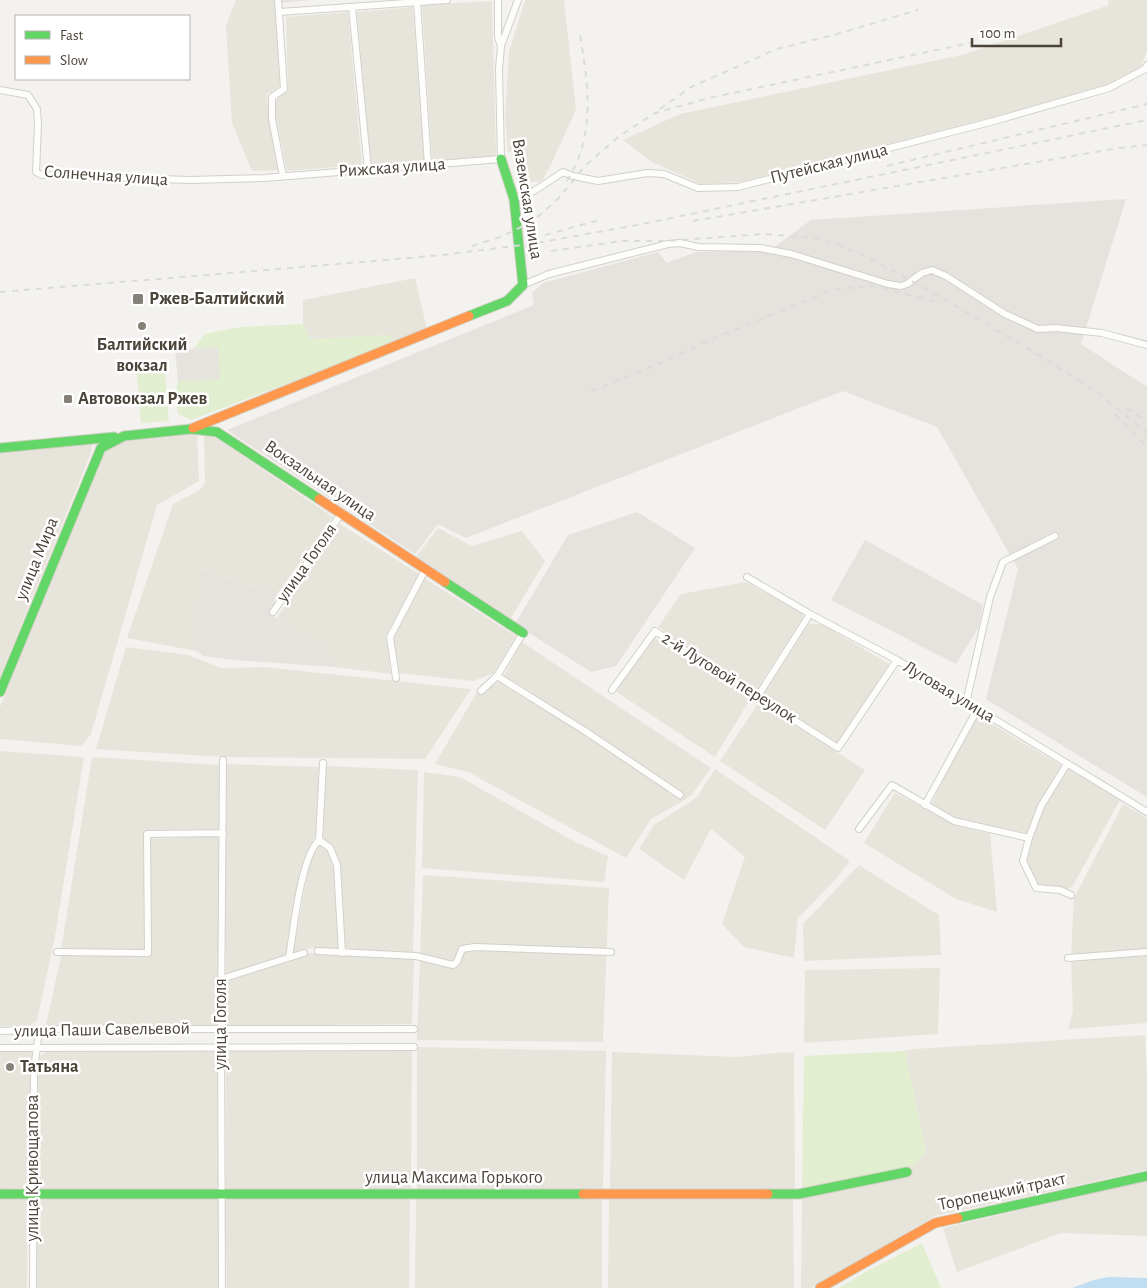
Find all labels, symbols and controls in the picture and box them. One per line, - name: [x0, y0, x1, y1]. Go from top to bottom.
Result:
- legend: [15, 15, 190, 80]
- scale bar: [972, 15, 1061, 47]
- text: 100 m: [980, 26, 1015, 41]
- text: Fast: [60, 28, 84, 43]
- text: Slow: [60, 53, 88, 68]
- street label: Вяземская улица: [509, 137, 545, 261]
- street label: Путейская улица: [768, 141, 890, 187]
- street label: Рижская улица: [338, 155, 446, 181]
- street label: Солнечная улица: [43, 163, 169, 189]
- place label: Ржев-Балтийский: [149, 290, 285, 308]
- marker: Ржев-Балтийский: [131, 292, 145, 306]
- marker: Балтийский вокзал: [136, 320, 148, 332]
- place label: Балтийский вокзал: [97, 336, 187, 375]
- place label: Автовокзал Ржев: [78, 390, 208, 408]
- marker: Автовокзал Ржев: [62, 393, 74, 405]
- street label: Вокзальная улица: [261, 437, 379, 525]
- street label: улица Мира: [12, 515, 62, 604]
- street label: улица Гоголя: [273, 520, 341, 606]
- street label: 2-й Луговой переулок: [658, 629, 800, 727]
- street label: Луговая улица: [900, 658, 998, 726]
- street label: улица Гоголя: [212, 978, 230, 1071]
- street label: улица Паши Савельевой: [13, 1019, 190, 1041]
- place label: Татьяна: [20, 1058, 79, 1076]
- marker: Татьяна: [4, 1061, 16, 1073]
- street label: улица Кривощапова: [24, 1094, 42, 1243]
- street label: улица Максима Горького: [364, 1169, 543, 1187]
- street label: Торопецкий тракт: [937, 1170, 1068, 1214]

